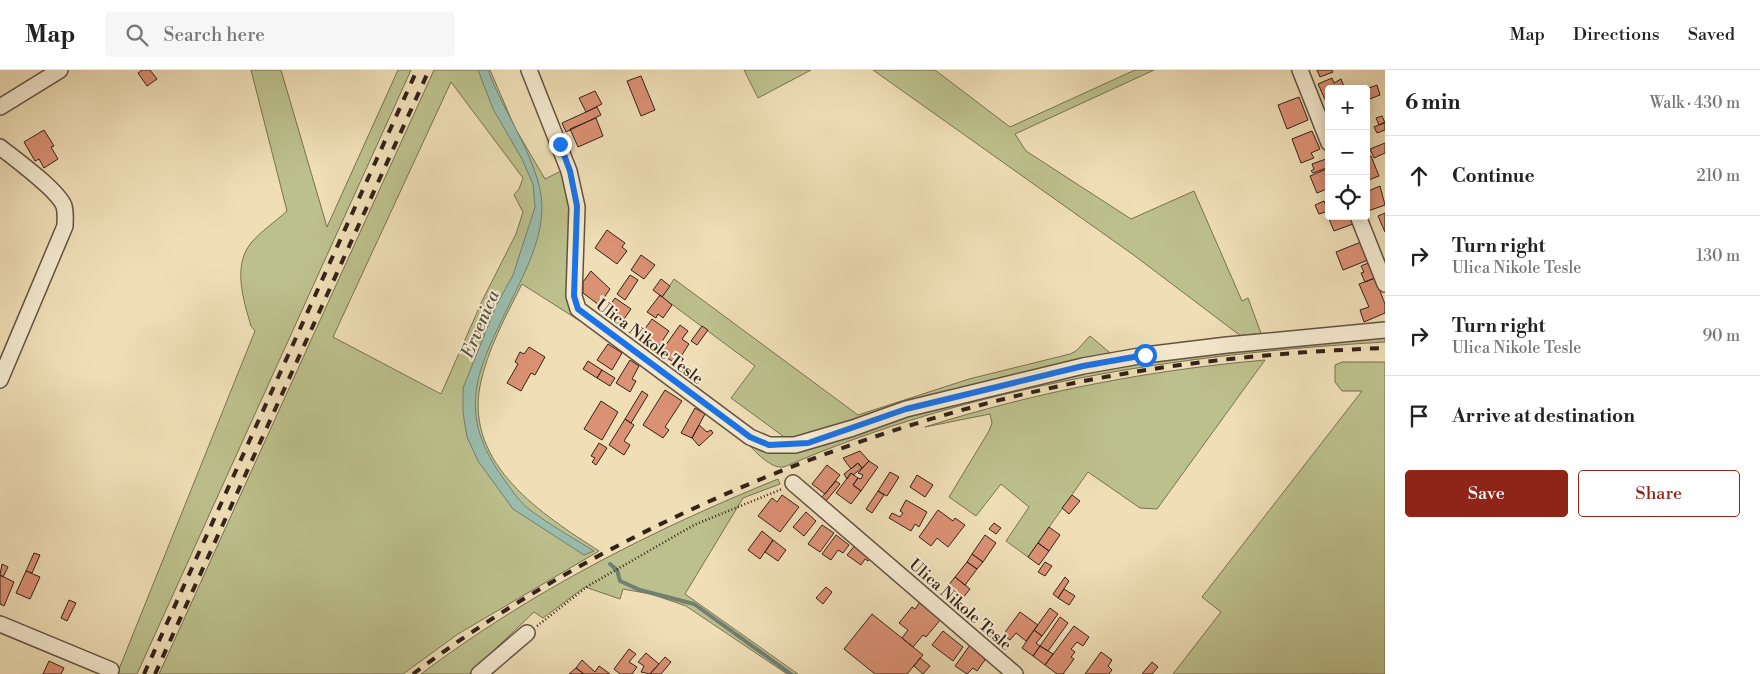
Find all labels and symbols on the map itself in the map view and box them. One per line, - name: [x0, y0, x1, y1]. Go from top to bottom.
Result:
- route end: [549, 133, 572, 156]
- water label: Ervenica: [456, 286, 505, 362]
- street label: Ulica Nikole Tesle: [592, 295, 707, 389]
- route start: [1134, 344, 1157, 367]
- street label: Ulica Nikole Tesle: [905, 555, 1016, 655]

